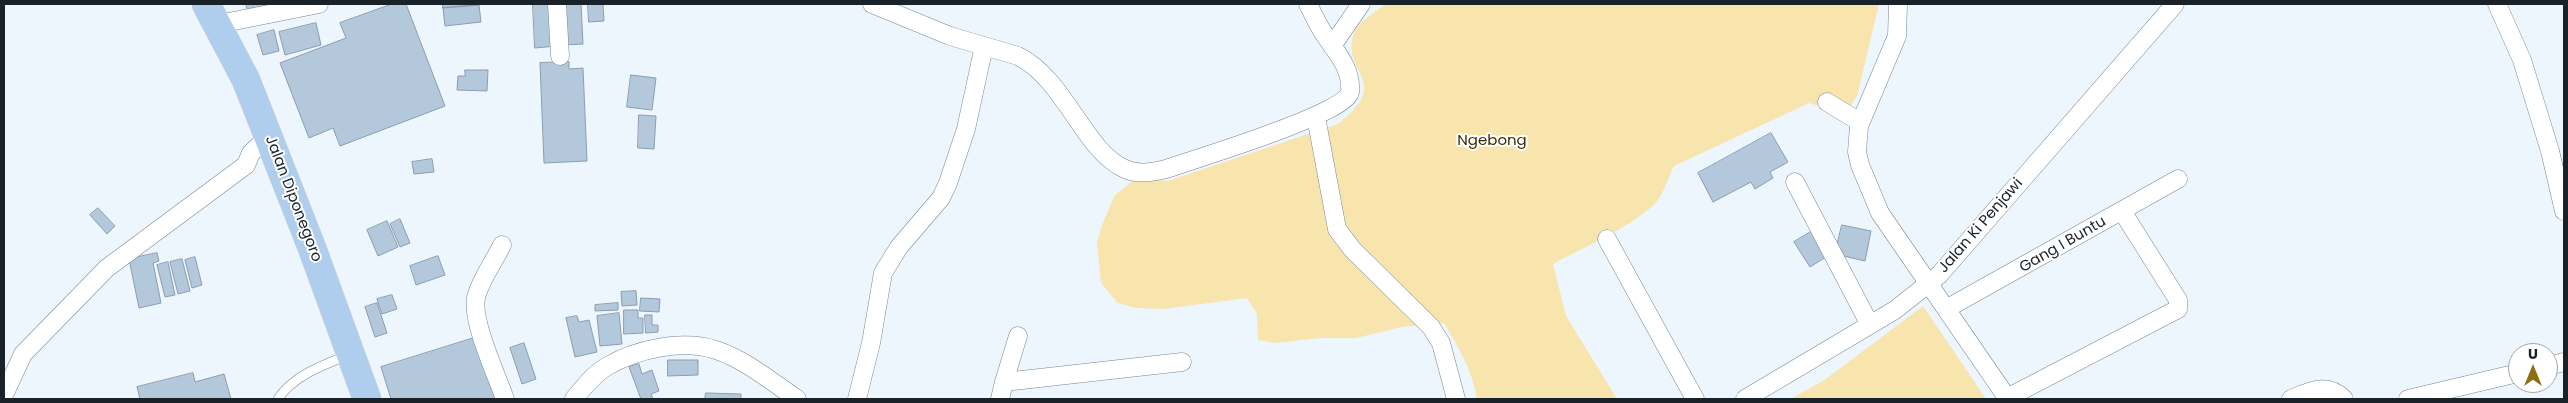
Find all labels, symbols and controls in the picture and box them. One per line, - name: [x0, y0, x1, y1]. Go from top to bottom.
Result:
- park label: Ngebong: [1457, 132, 1527, 150]
- street label: Jalan Diponegoro: [261, 134, 325, 264]
- street label: Jalan Ki Penjawi: [1935, 175, 2027, 277]
- street label: Gang I Buntu: [2017, 213, 2109, 277]
- north arrow: [2508, 343, 2558, 393]
- text: U: [2528, 344, 2538, 364]

